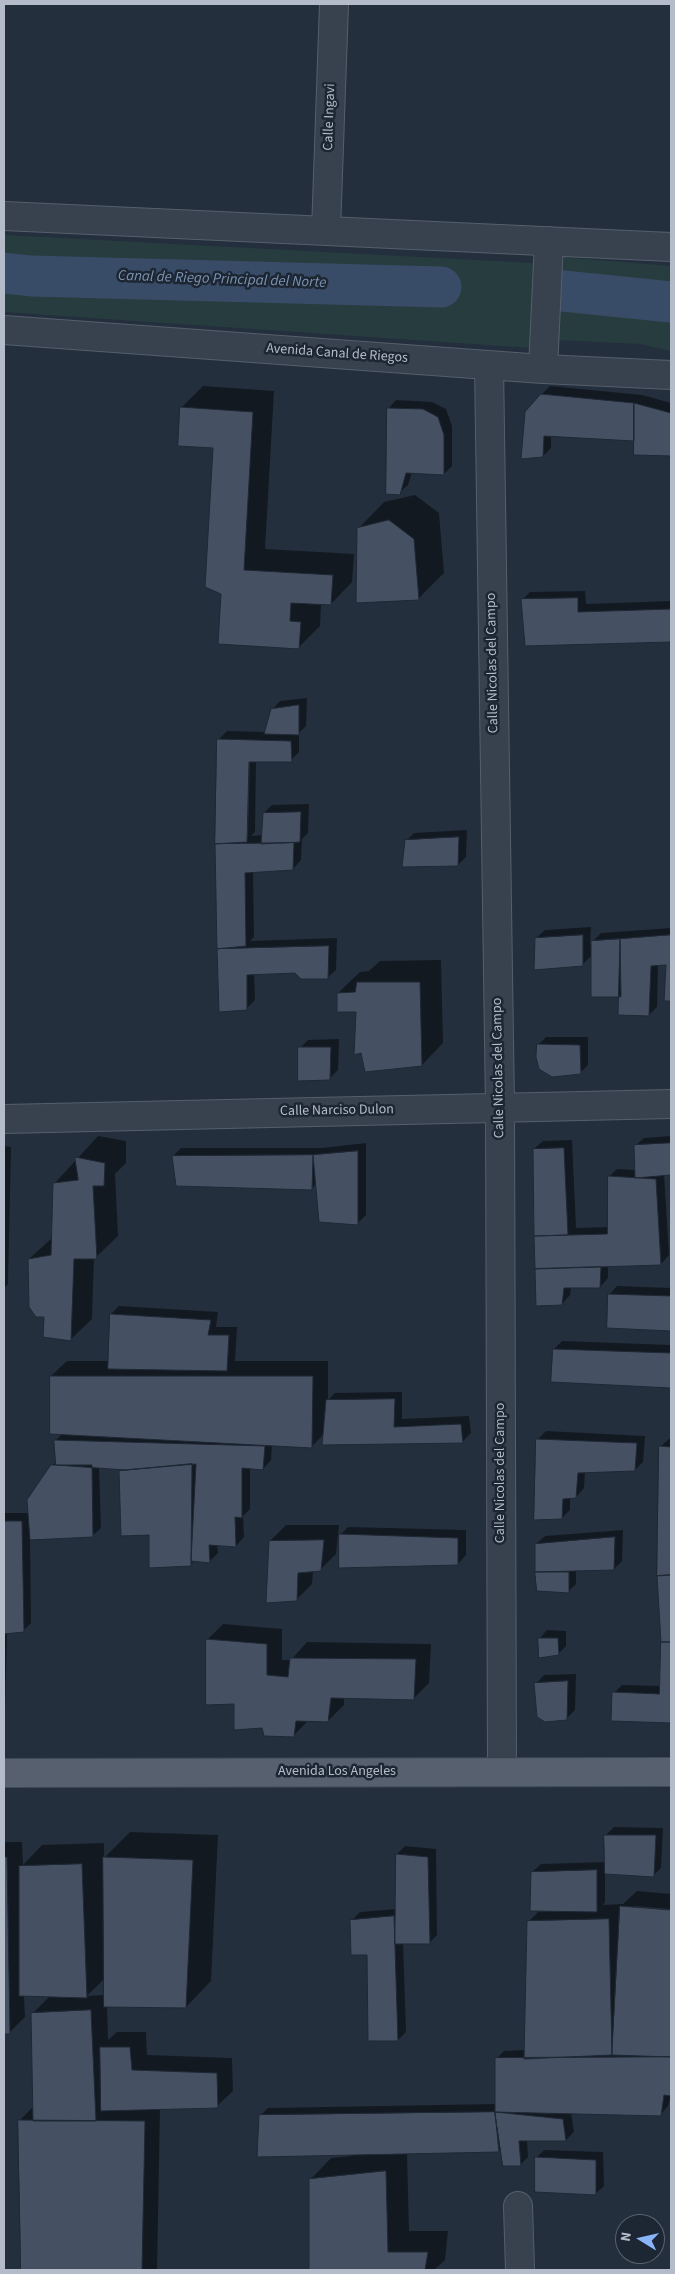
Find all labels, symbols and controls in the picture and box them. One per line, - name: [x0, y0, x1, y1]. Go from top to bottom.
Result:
- street label: Calle Ingavi: [320, 83, 340, 151]
- water label: Canal de Riego Principal del Norte: [117, 267, 327, 293]
- street label: Avenida Canal de Riegos: [266, 341, 408, 367]
- street label: Calle Nicolas del Campo: [483, 593, 503, 733]
- street label: Calle Nicolas del Campo: [489, 998, 509, 1138]
- street label: Calle Narciso Dulon: [280, 1102, 394, 1120]
- street label: Calle Nicolas del Campo: [493, 1403, 509, 1543]
- street label: Avenida Los Angeles: [278, 1764, 396, 1780]
- north arrow: [615, 2214, 665, 2264]
- text: N: [616, 2231, 637, 2243]

